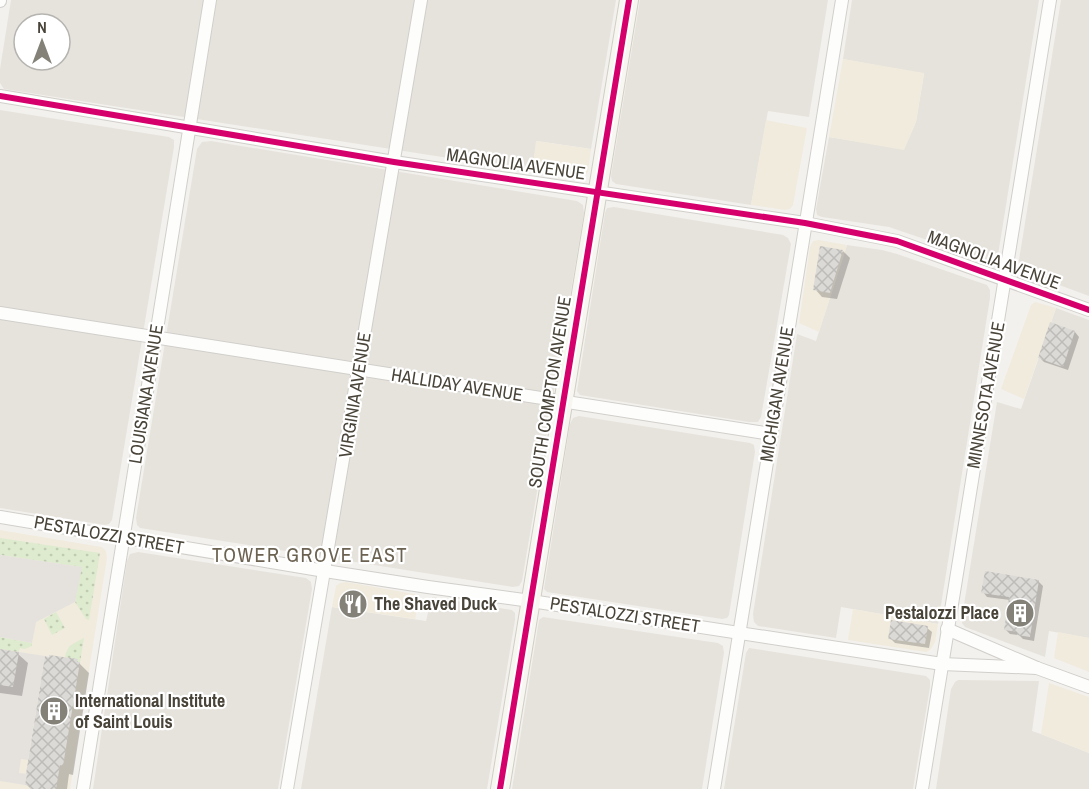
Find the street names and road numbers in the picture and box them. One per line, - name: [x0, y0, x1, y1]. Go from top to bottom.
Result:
- street label: MAGNOLIA AVENUE: [445, 141, 587, 186]
- street label: MAGNOLIA AVENUE: [924, 224, 1064, 295]
- street label: SOUTH COMPTON AVENUE: [522, 294, 577, 490]
- street label: MINNESOTA AVENUE: [960, 319, 1011, 470]
- street label: LOUISIANA AVENUE: [122, 322, 169, 465]
- street label: MICHIGAN AVENUE: [753, 324, 800, 463]
- street label: VIRGINIA AVENUE: [332, 330, 377, 460]
- street label: HALLIDAY AVENUE: [389, 362, 525, 407]
- street label: PESTALOZZI STREET: [32, 509, 186, 560]
- street label: PESTALOZZI STREET: [548, 590, 702, 639]

